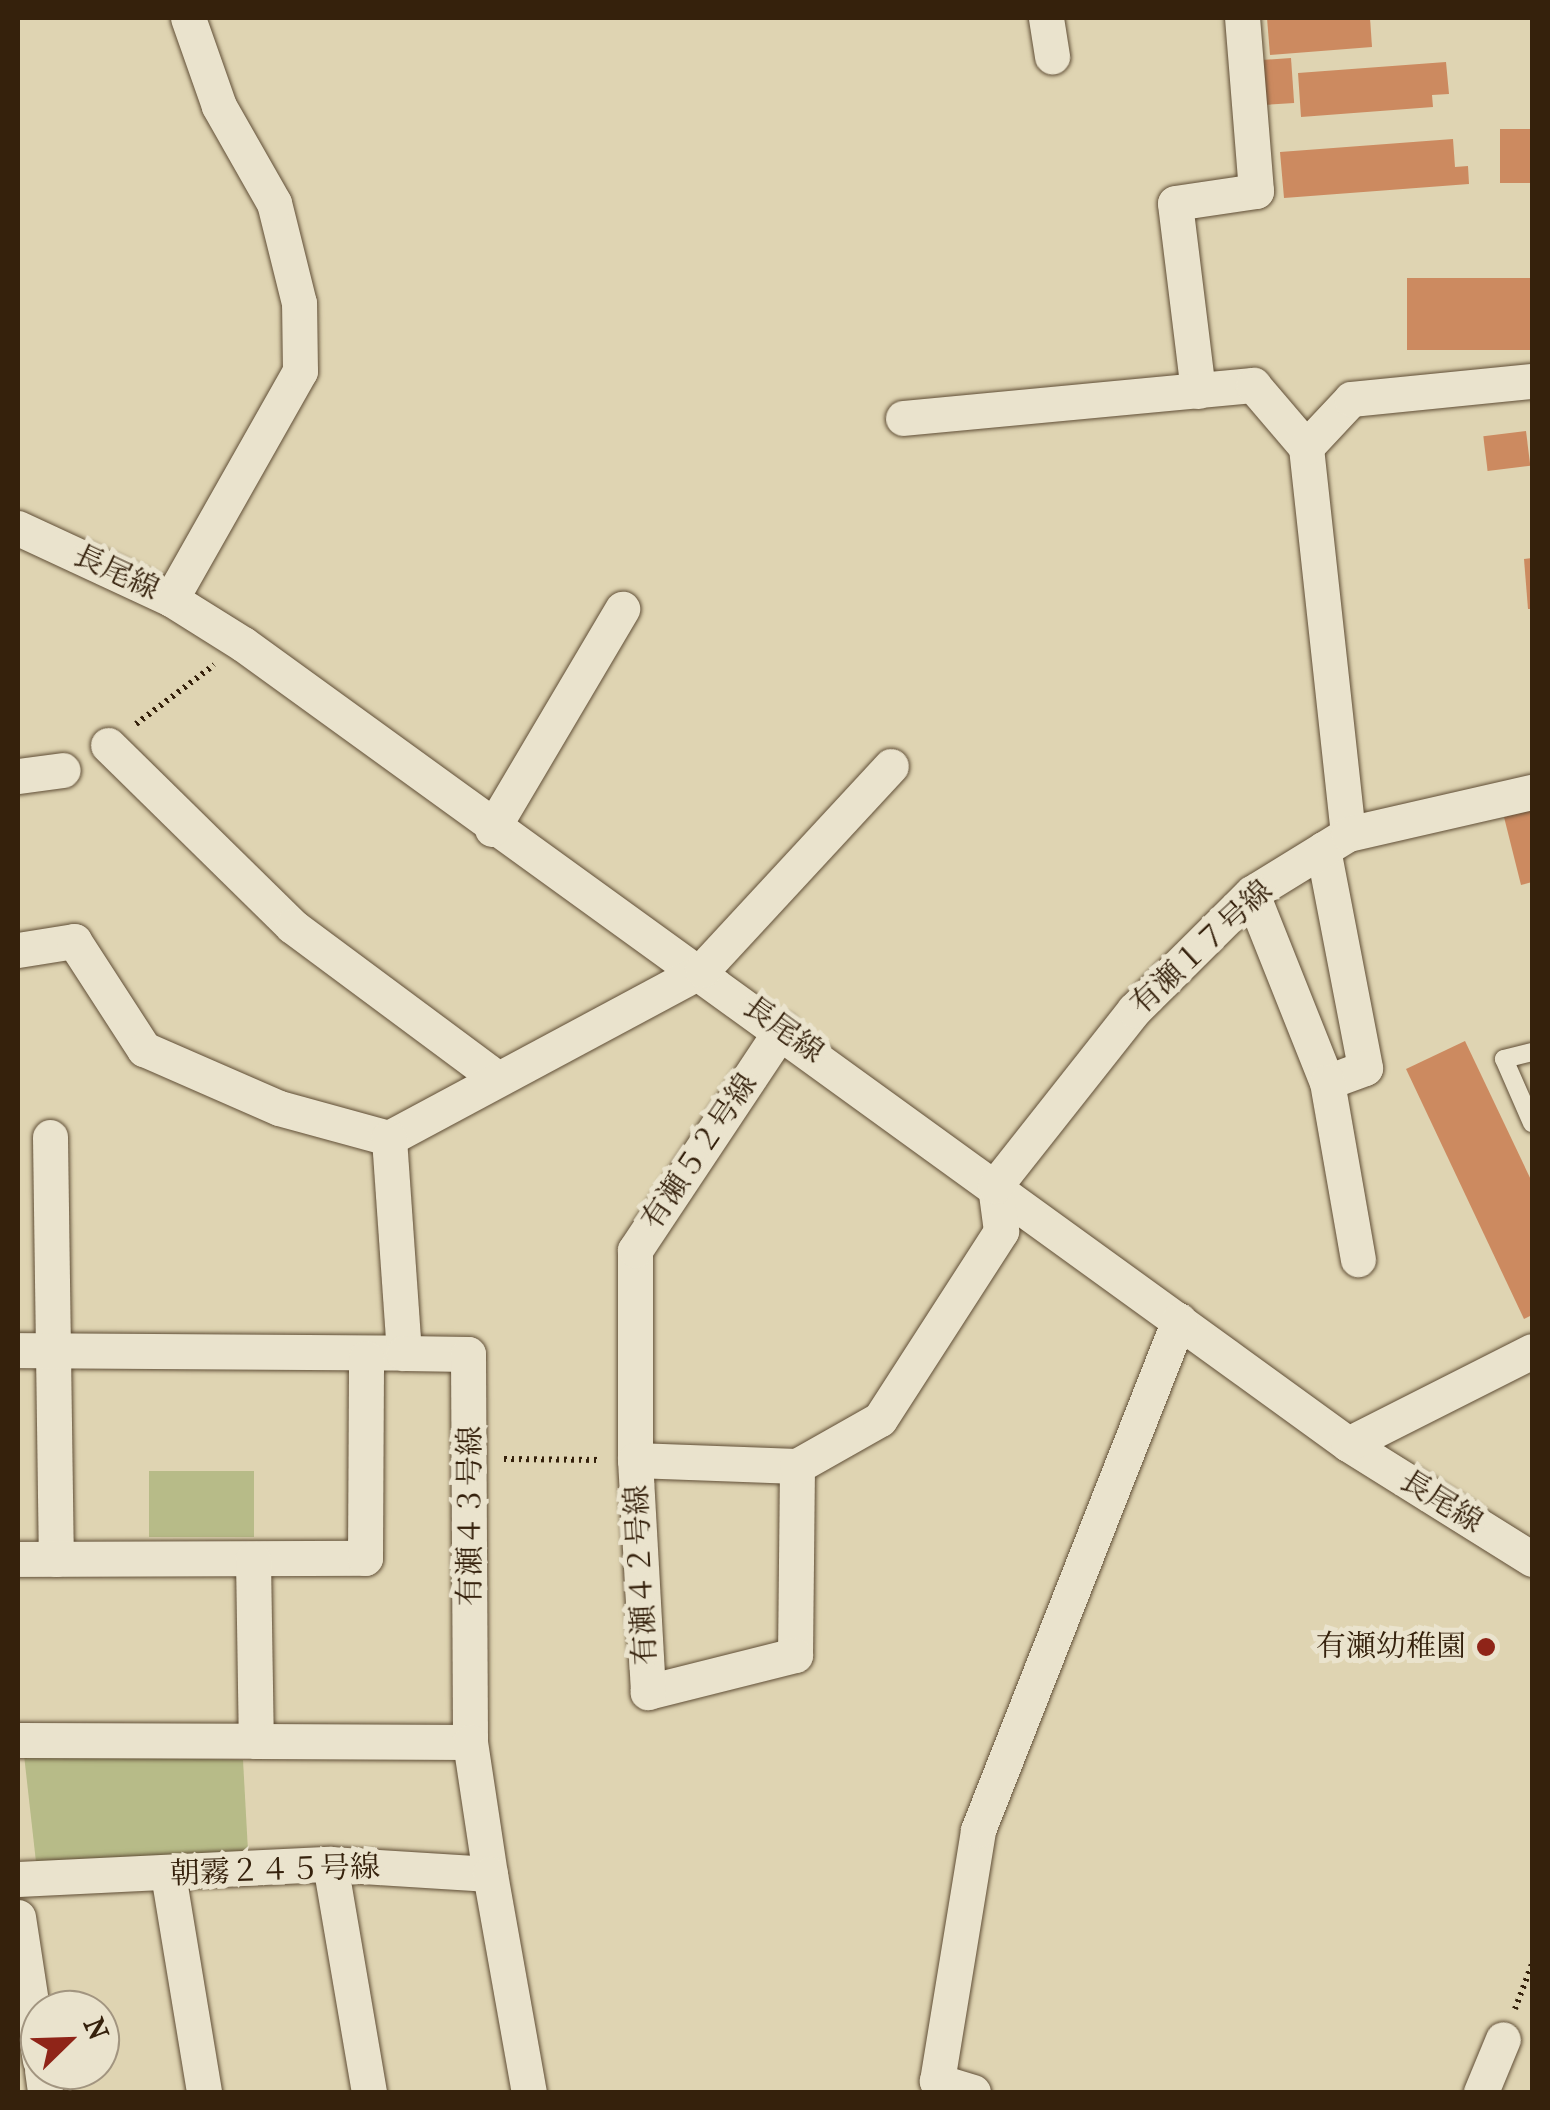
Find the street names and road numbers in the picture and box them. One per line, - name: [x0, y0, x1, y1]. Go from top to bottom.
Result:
- street label: 長尾線: [68, 538, 164, 608]
- street label: 有瀬１７号線: [1124, 873, 1280, 1023]
- street label: 長尾線: [736, 989, 830, 1071]
- street label: 有瀬５２号線: [635, 1067, 765, 1237]
- street label: 有瀬４３号線: [453, 1426, 489, 1606]
- street label: 長尾線: [1393, 1463, 1489, 1541]
- street label: 有瀬４２号線: [619, 1484, 665, 1666]
- street label: 朝霧２４５号線: [169, 1849, 381, 1893]

